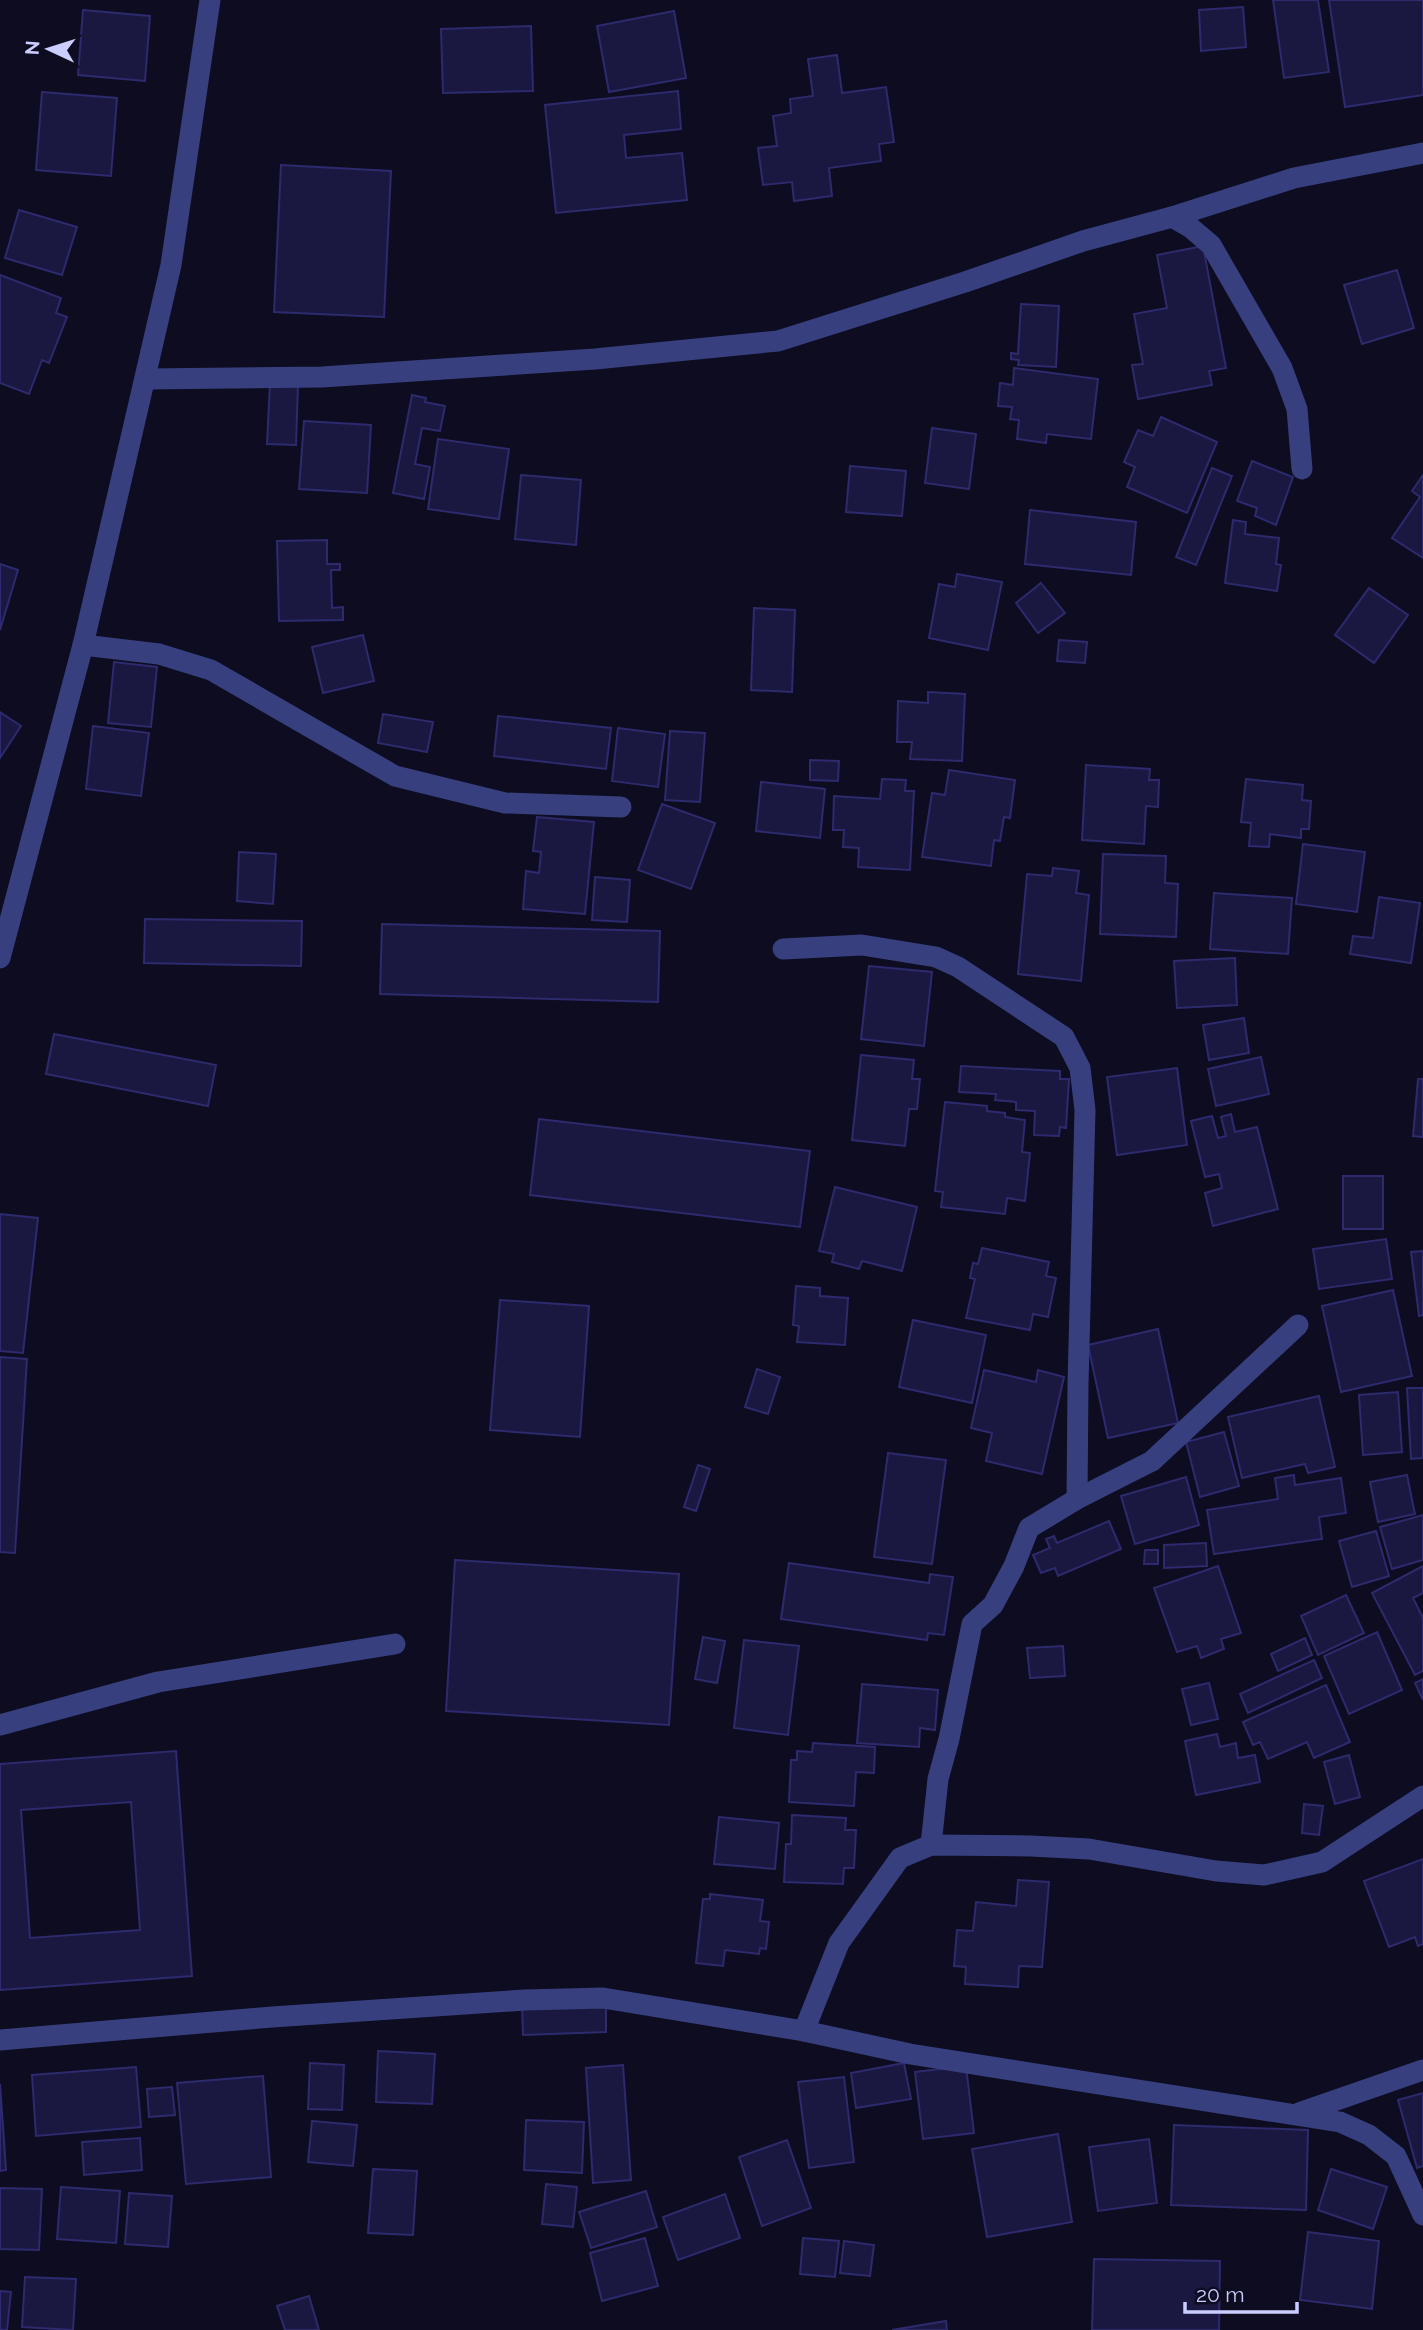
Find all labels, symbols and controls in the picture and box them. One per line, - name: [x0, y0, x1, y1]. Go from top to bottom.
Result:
- north arrow: [14, 14, 84, 84]
- text: N: [21, 40, 44, 56]
- scale bar: [1185, 2270, 1297, 2314]
- text: 20 m: [1196, 2282, 1244, 2307]

